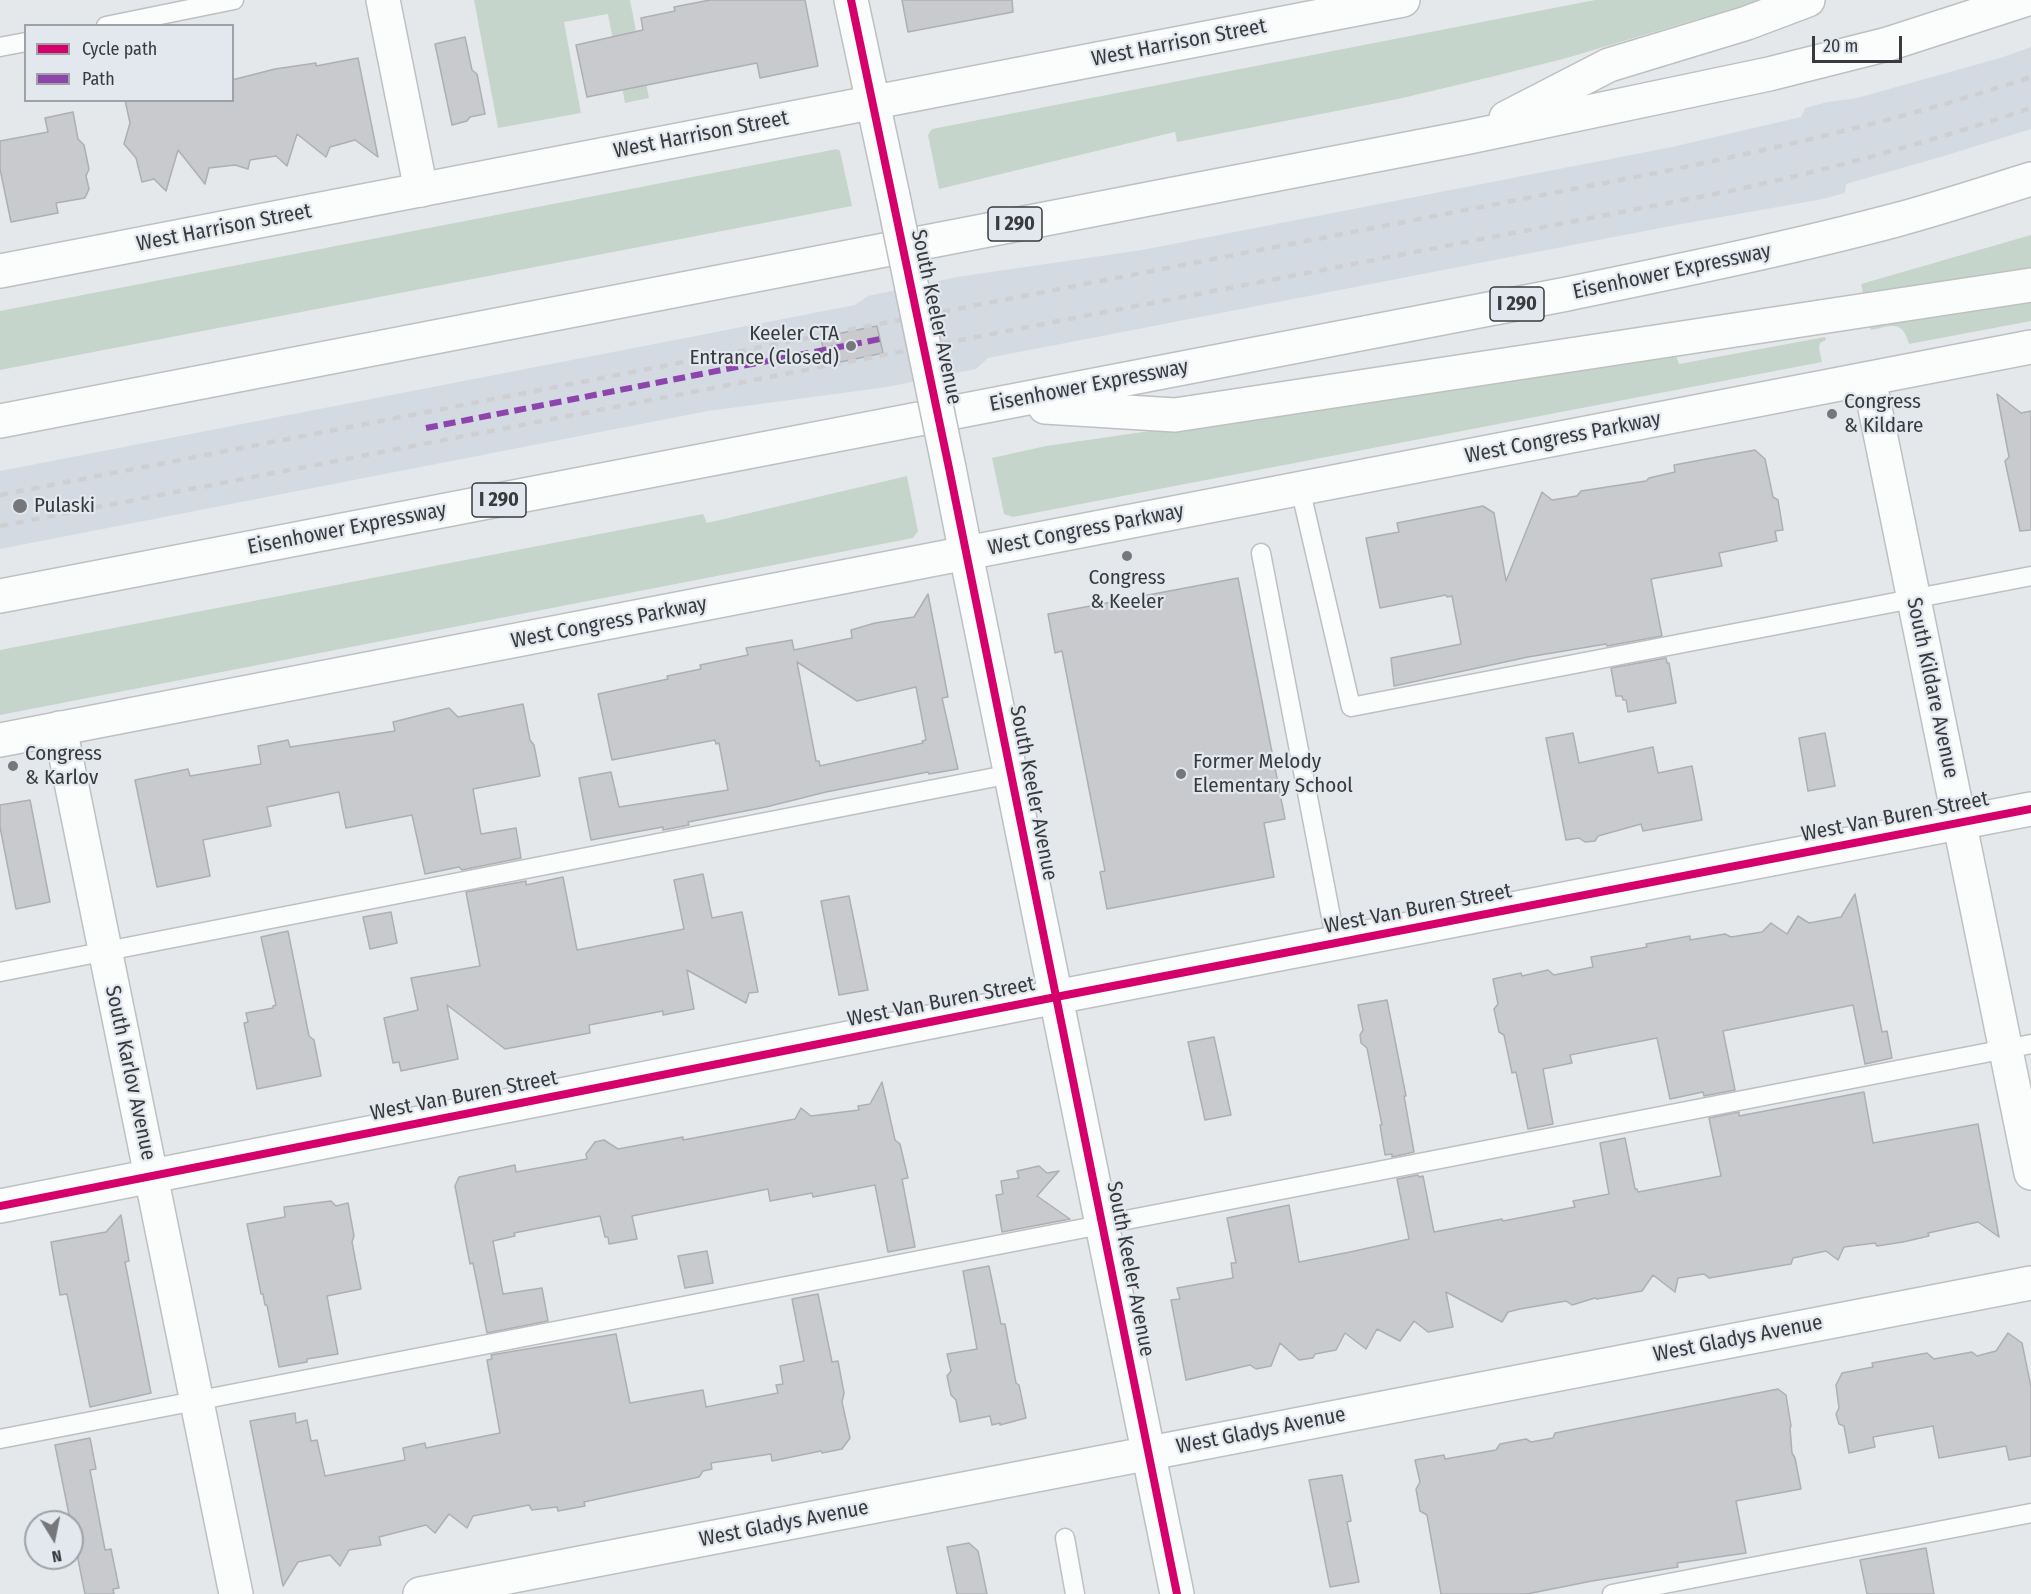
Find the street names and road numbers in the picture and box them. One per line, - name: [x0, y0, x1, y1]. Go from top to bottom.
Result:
- street label: West Harrison Street: [1090, 14, 1268, 72]
- street label: West Harrison Street: [612, 106, 790, 164]
- street label: West Harrison Street: [135, 199, 313, 257]
- road number: I 290: [988, 207, 1042, 241]
- street label: South Keeler Avenue: [905, 227, 967, 407]
- street label: Eisenhower Expressway: [1571, 239, 1773, 305]
- road number: I 290: [1490, 287, 1544, 321]
- street label: Eisenhower Expressway: [988, 354, 1190, 418]
- street label: West Congress Parkway: [1463, 407, 1663, 469]
- road number: I 290: [472, 483, 526, 517]
- street label: Eisenhower Expressway: [246, 497, 448, 561]
- street label: West Congress Parkway: [986, 499, 1186, 561]
- street label: West Congress Parkway: [509, 592, 709, 654]
- street label: South Kildare Avenue: [1901, 595, 1963, 781]
- street label: South Keeler Avenue: [1004, 703, 1062, 883]
- street label: West Van Buren Street: [1799, 787, 1991, 847]
- street label: West Van Buren Street: [1322, 879, 1514, 939]
- street label: West Van Buren Street: [845, 972, 1037, 1032]
- street label: South Karlov Avenue: [99, 983, 161, 1163]
- street label: West Van Buren Street: [368, 1066, 560, 1126]
- street label: South Keeler Avenue: [1101, 1179, 1159, 1359]
- street label: West Gladys Avenue: [1651, 1310, 1825, 1368]
- street label: West Gladys Avenue: [1174, 1402, 1348, 1460]
- street label: West Gladys Avenue: [697, 1495, 871, 1553]

